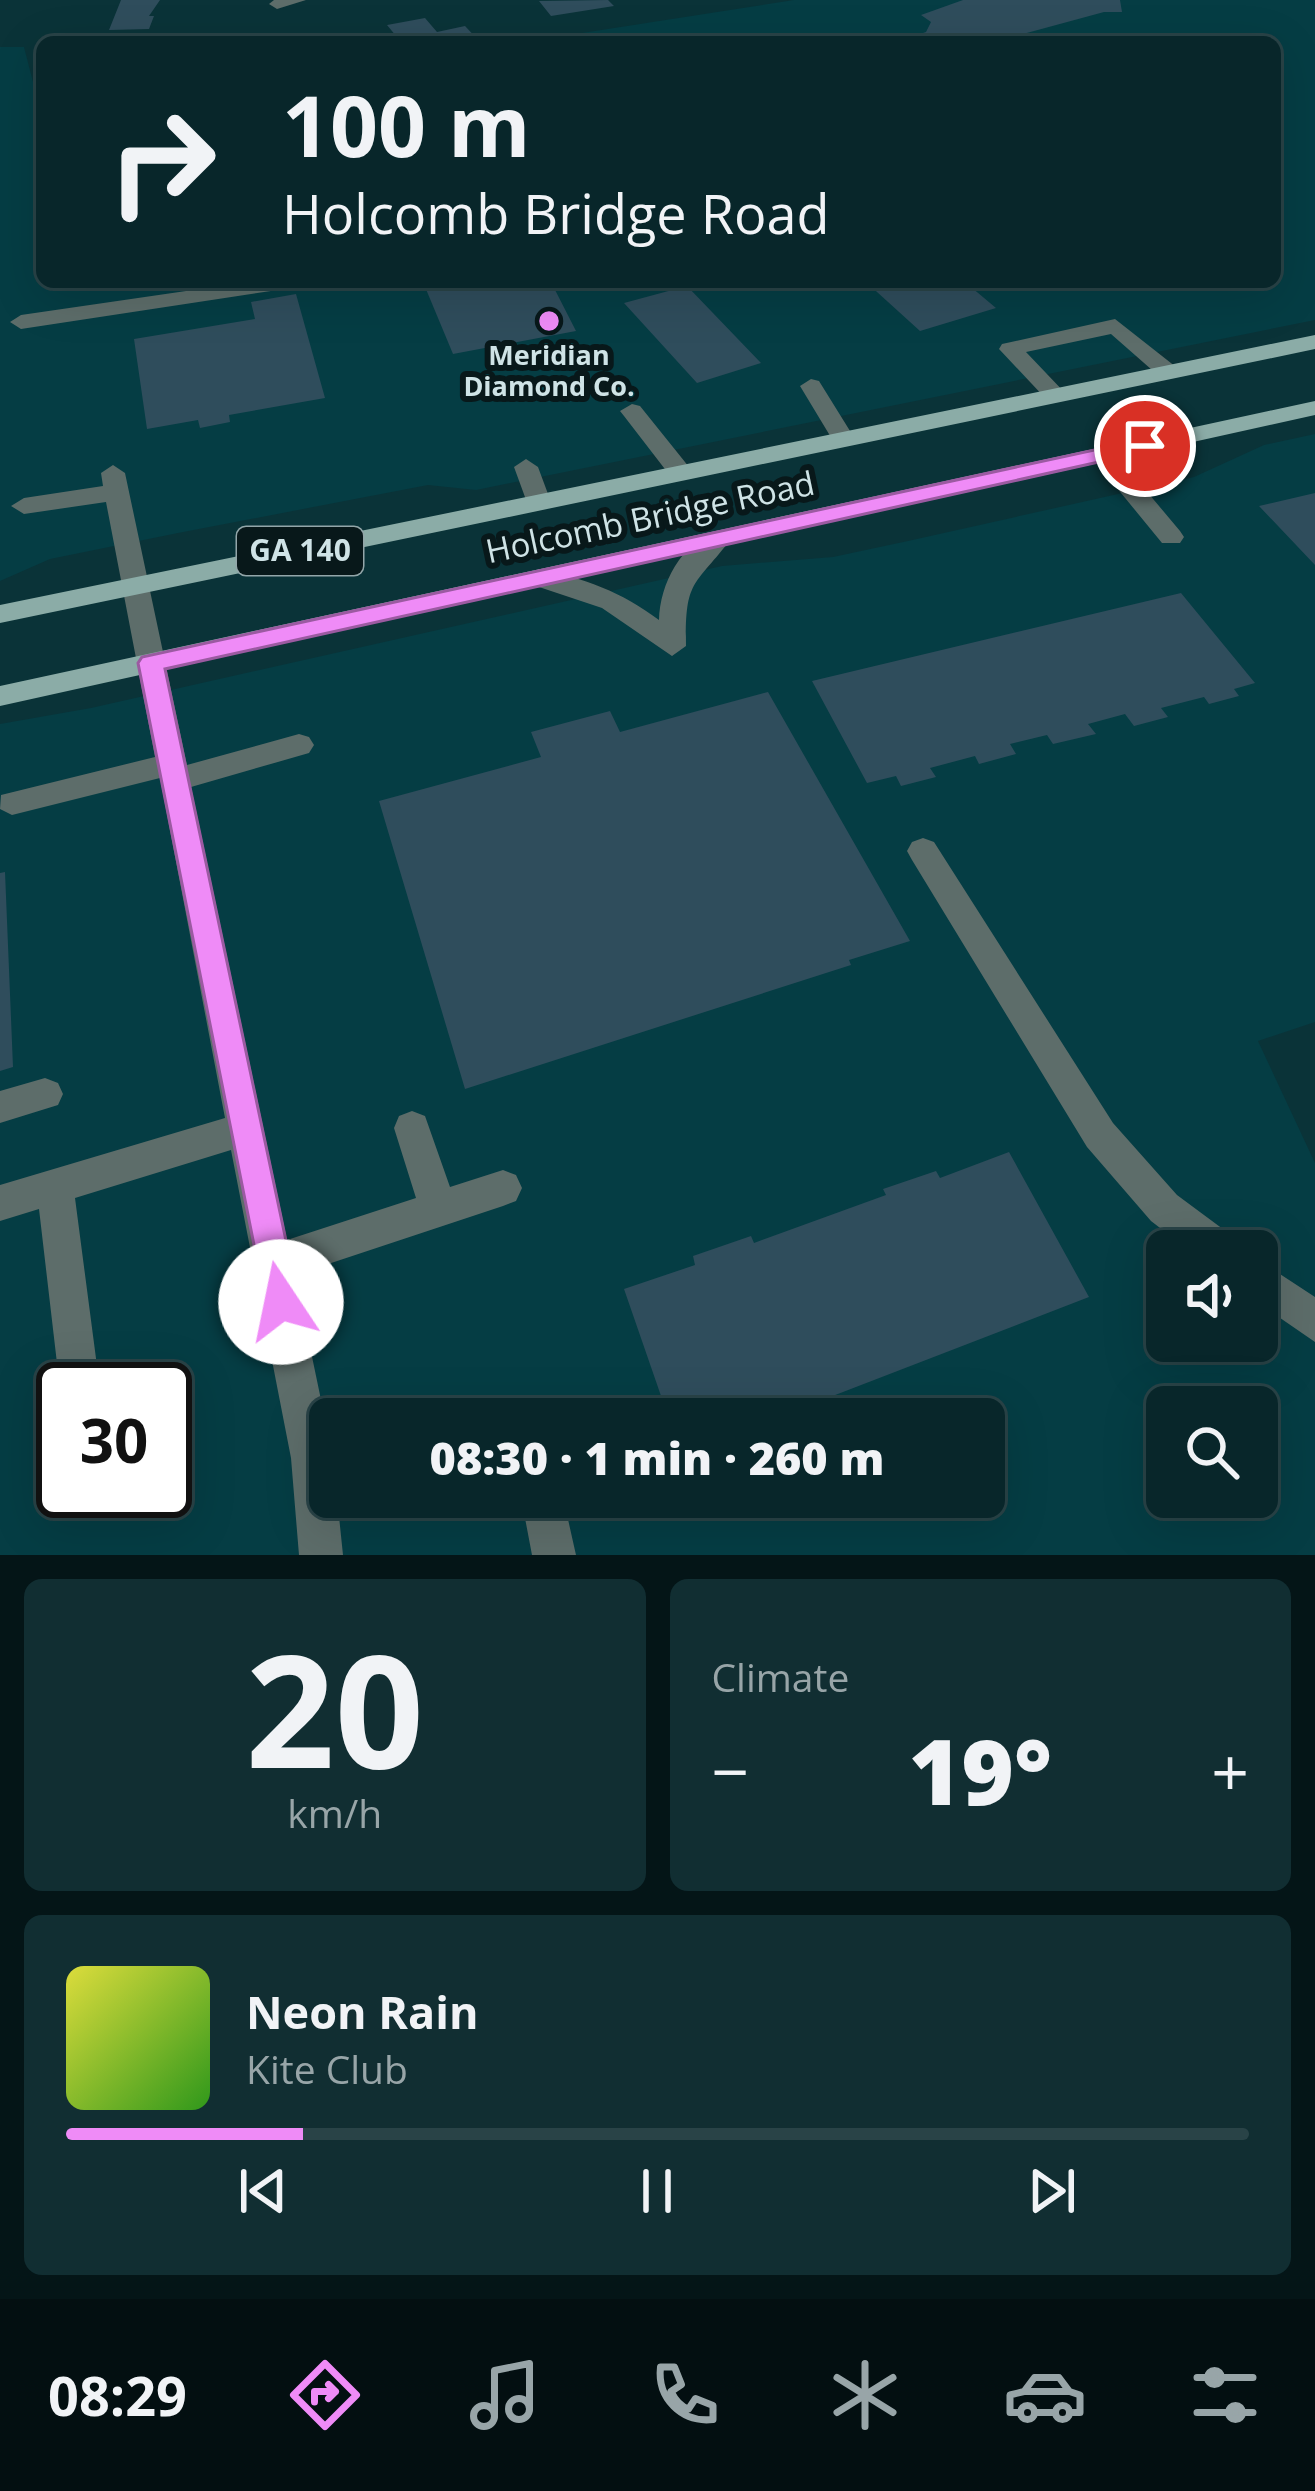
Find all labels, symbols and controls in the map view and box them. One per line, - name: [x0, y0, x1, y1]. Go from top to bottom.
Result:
- text: 100 m: [282, 67, 530, 182]
- icon: right: [84, 84, 240, 240]
- text: Holcomb Bridge Road: [282, 176, 830, 250]
- marker: Meridian Diamond Co.: [536, 308, 562, 334]
- place label: Meridian Diamond Co.: [463, 336, 635, 404]
- pin: [1094, 395, 1196, 497]
- icon: arrive: [1112, 413, 1178, 479]
- street label: Holcomb Bridge Road: [482, 460, 818, 573]
- road number: GA 140: [237, 527, 363, 575]
- map controls: [1146, 1230, 1278, 1518]
- button: sound: [1146, 1230, 1278, 1362]
- position arrow: [218, 1239, 344, 1365]
- speed limit sign: 30: [36, 1362, 192, 1518]
- button: search: [1146, 1386, 1278, 1518]
- text: 08:30 · 1 min · 260 m: [430, 1427, 884, 1488]
- text: 20: [246, 1601, 424, 1814]
- text: Climate: [712, 1650, 849, 1703]
- text: 19°: [909, 1709, 1052, 1831]
- text: −: [712, 1725, 749, 1815]
- text: +: [1211, 1725, 1249, 1815]
- text: km/h: [287, 1786, 382, 1839]
- text: Neon Rain: [246, 1981, 479, 2042]
- text: Kite Club: [246, 2042, 408, 2095]
- icon: previous: [230, 2158, 296, 2224]
- icon: pause: [624, 2158, 690, 2224]
- icon: next: [1019, 2158, 1085, 2224]
- icon: directions: [283, 2353, 367, 2437]
- icon: music: [463, 2353, 547, 2437]
- icon: phone: [643, 2353, 727, 2437]
- icon: climate: [823, 2353, 907, 2437]
- icon: car: [1003, 2353, 1087, 2437]
- icon: filters: [1183, 2353, 1267, 2437]
- text: 08:29: [48, 2358, 187, 2432]

